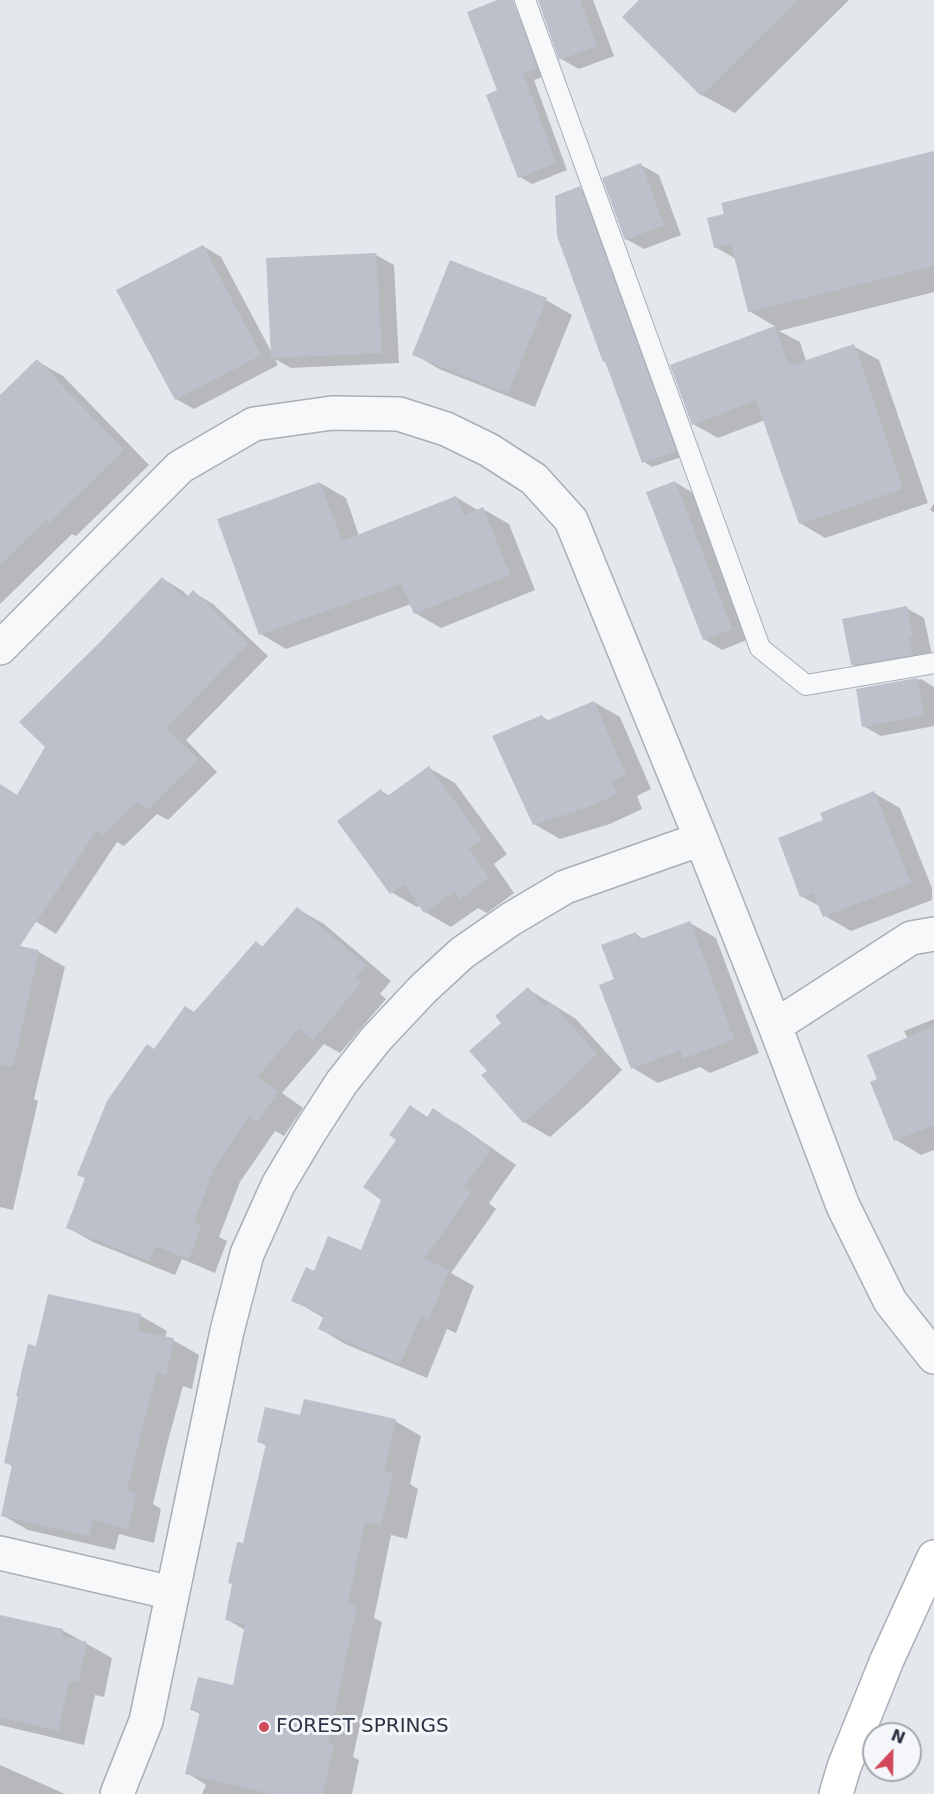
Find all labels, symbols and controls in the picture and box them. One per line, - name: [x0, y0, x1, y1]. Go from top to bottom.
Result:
- place label: FOREST SPRINGS: [276, 1715, 449, 1739]
- marker: FOREST SPRINGS: [257, 1720, 271, 1734]
- north arrow: [862, 1722, 922, 1782]
- text: N: [888, 1725, 908, 1748]

